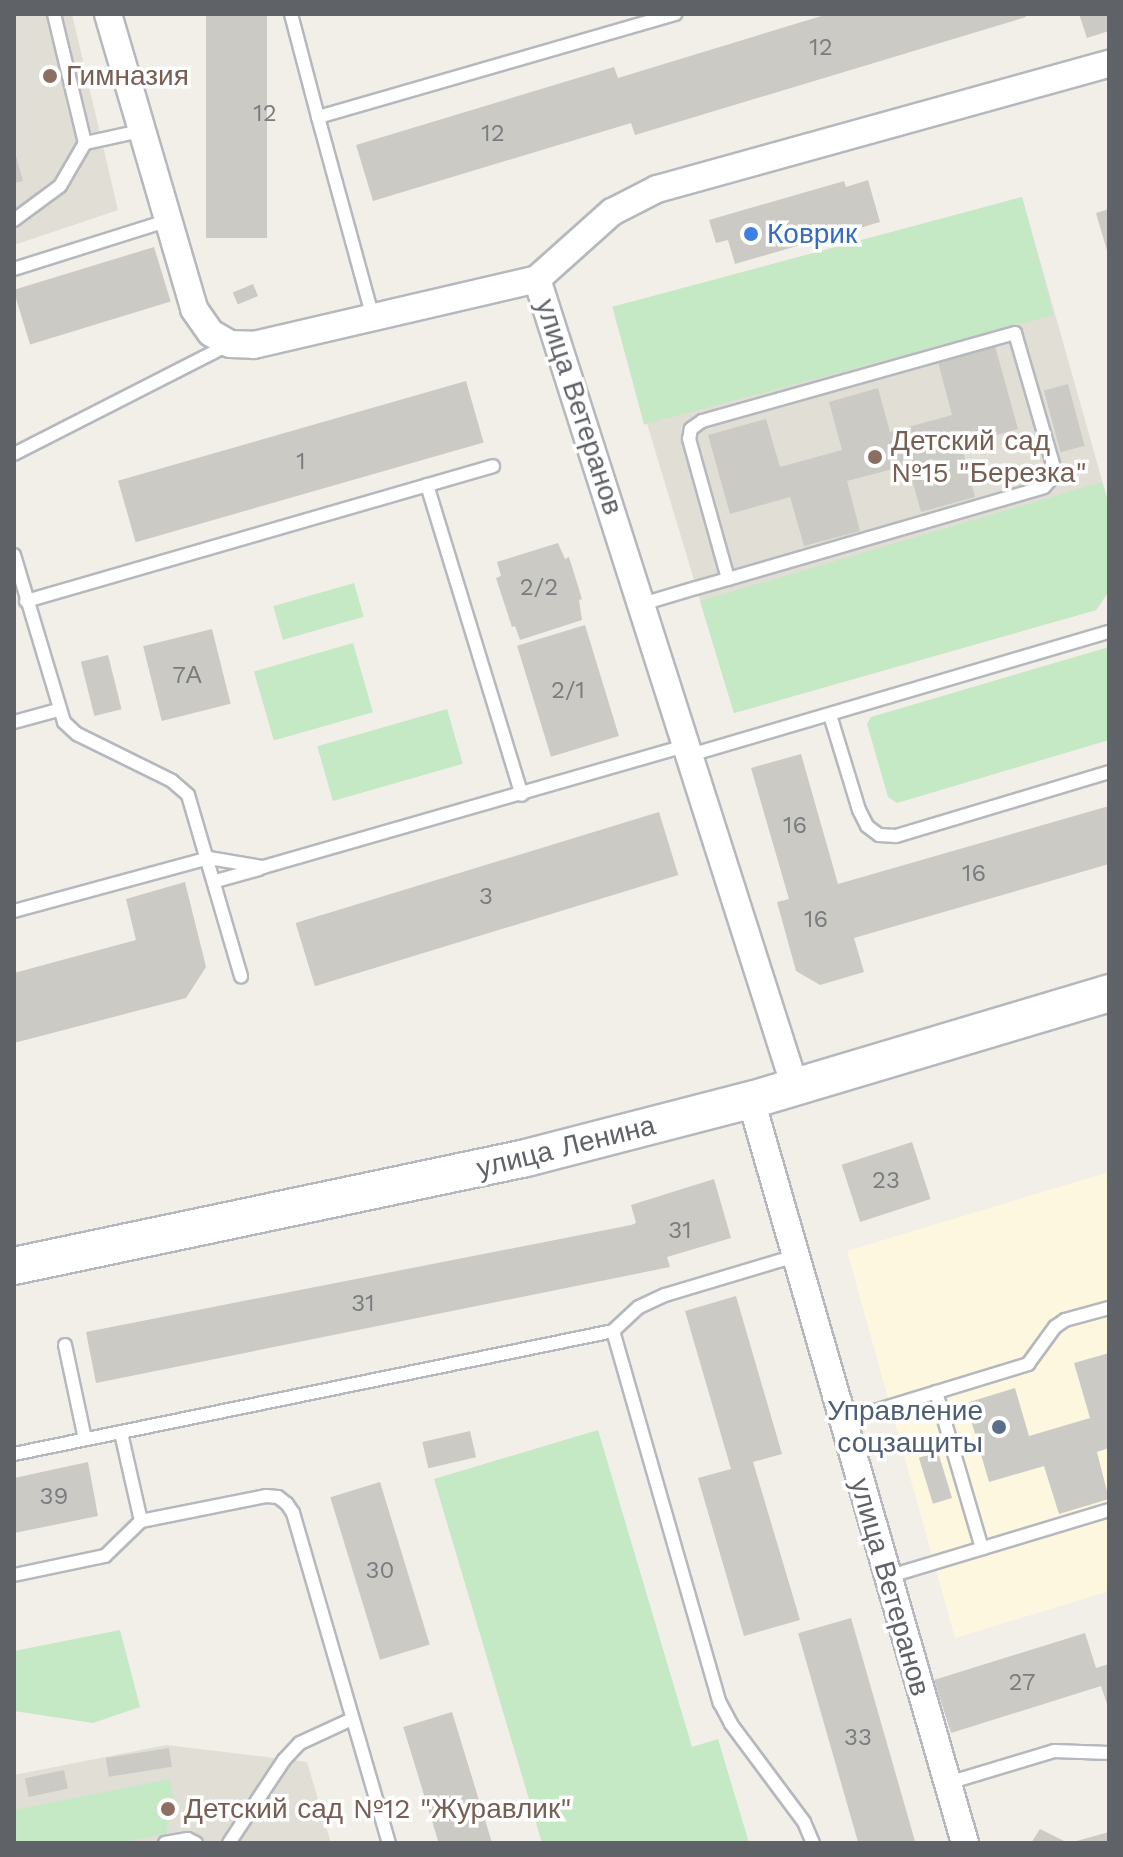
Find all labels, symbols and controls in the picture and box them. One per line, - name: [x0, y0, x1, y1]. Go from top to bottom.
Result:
- house number: 12: [809, 34, 833, 62]
- place label: Гимназия: [66, 59, 189, 93]
- marker: Гимназия: [41, 67, 59, 85]
- house number: 12: [253, 100, 277, 128]
- house number: 12: [481, 120, 505, 148]
- place label: Коврик: [767, 217, 857, 251]
- marker: Коврик: [742, 225, 760, 243]
- street label: улица Ветеранов: [528, 295, 630, 519]
- place label: Детский сад №15 "Березка": [891, 424, 1087, 490]
- house number: 1: [296, 448, 306, 476]
- marker: Детский сад №15 "Березка": [866, 448, 884, 466]
- house number: 2/2: [520, 574, 558, 602]
- house number: 7А: [172, 662, 202, 690]
- house number: 2/1: [551, 677, 585, 705]
- house number: 16: [783, 812, 807, 840]
- house number: 16: [962, 860, 986, 888]
- house number: 3: [479, 883, 493, 911]
- house number: 16: [804, 906, 828, 934]
- street label: улица Ленина: [473, 1109, 659, 1185]
- house number: 23: [872, 1167, 900, 1195]
- house number: 31: [668, 1217, 692, 1245]
- house number: 31: [351, 1290, 375, 1318]
- place label: Управление соцзащиты: [827, 1394, 983, 1460]
- marker: Управление соцзащиты: [990, 1418, 1008, 1436]
- street label: улица Ветеранов: [843, 1474, 937, 1700]
- house number: 39: [40, 1483, 68, 1511]
- house number: 30: [366, 1557, 394, 1585]
- house number: 27: [1009, 1669, 1035, 1697]
- house number: 33: [844, 1724, 872, 1752]
- place label: Детский сад №12 "Журавлик": [184, 1792, 571, 1826]
- marker: Детский сад №12 "Журавлик": [159, 1800, 177, 1818]

